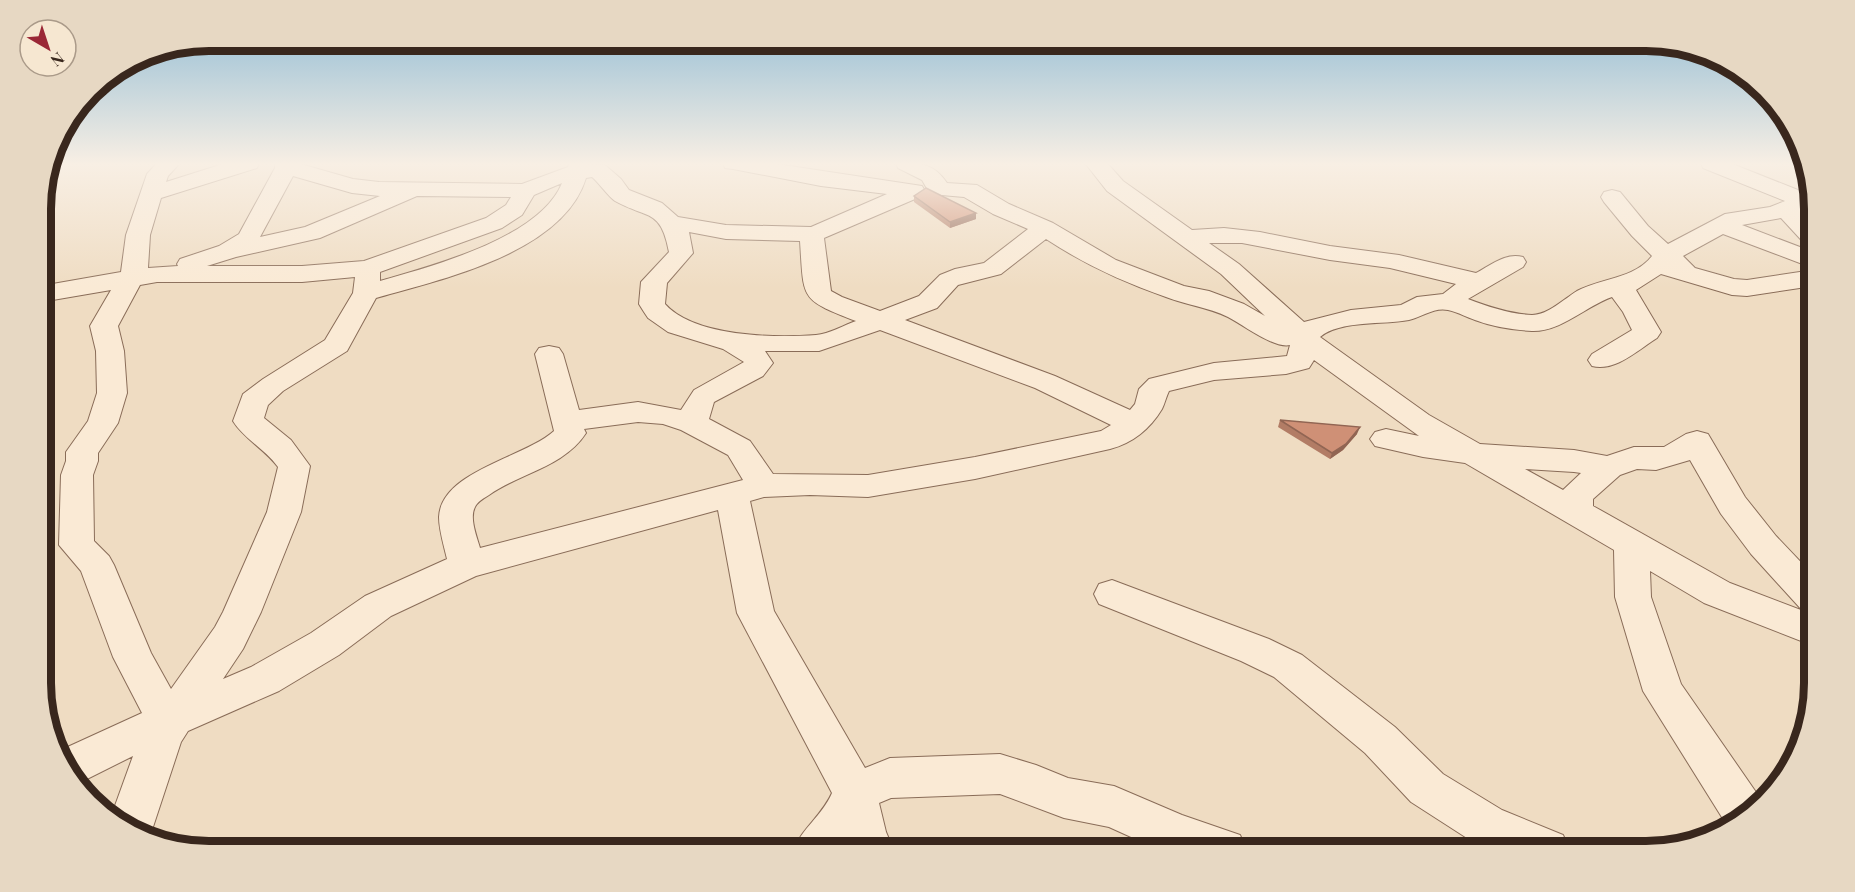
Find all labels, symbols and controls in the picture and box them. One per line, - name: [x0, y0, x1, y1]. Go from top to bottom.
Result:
- north arrow: [18, 18, 78, 78]
- text: N: [46, 48, 69, 72]

